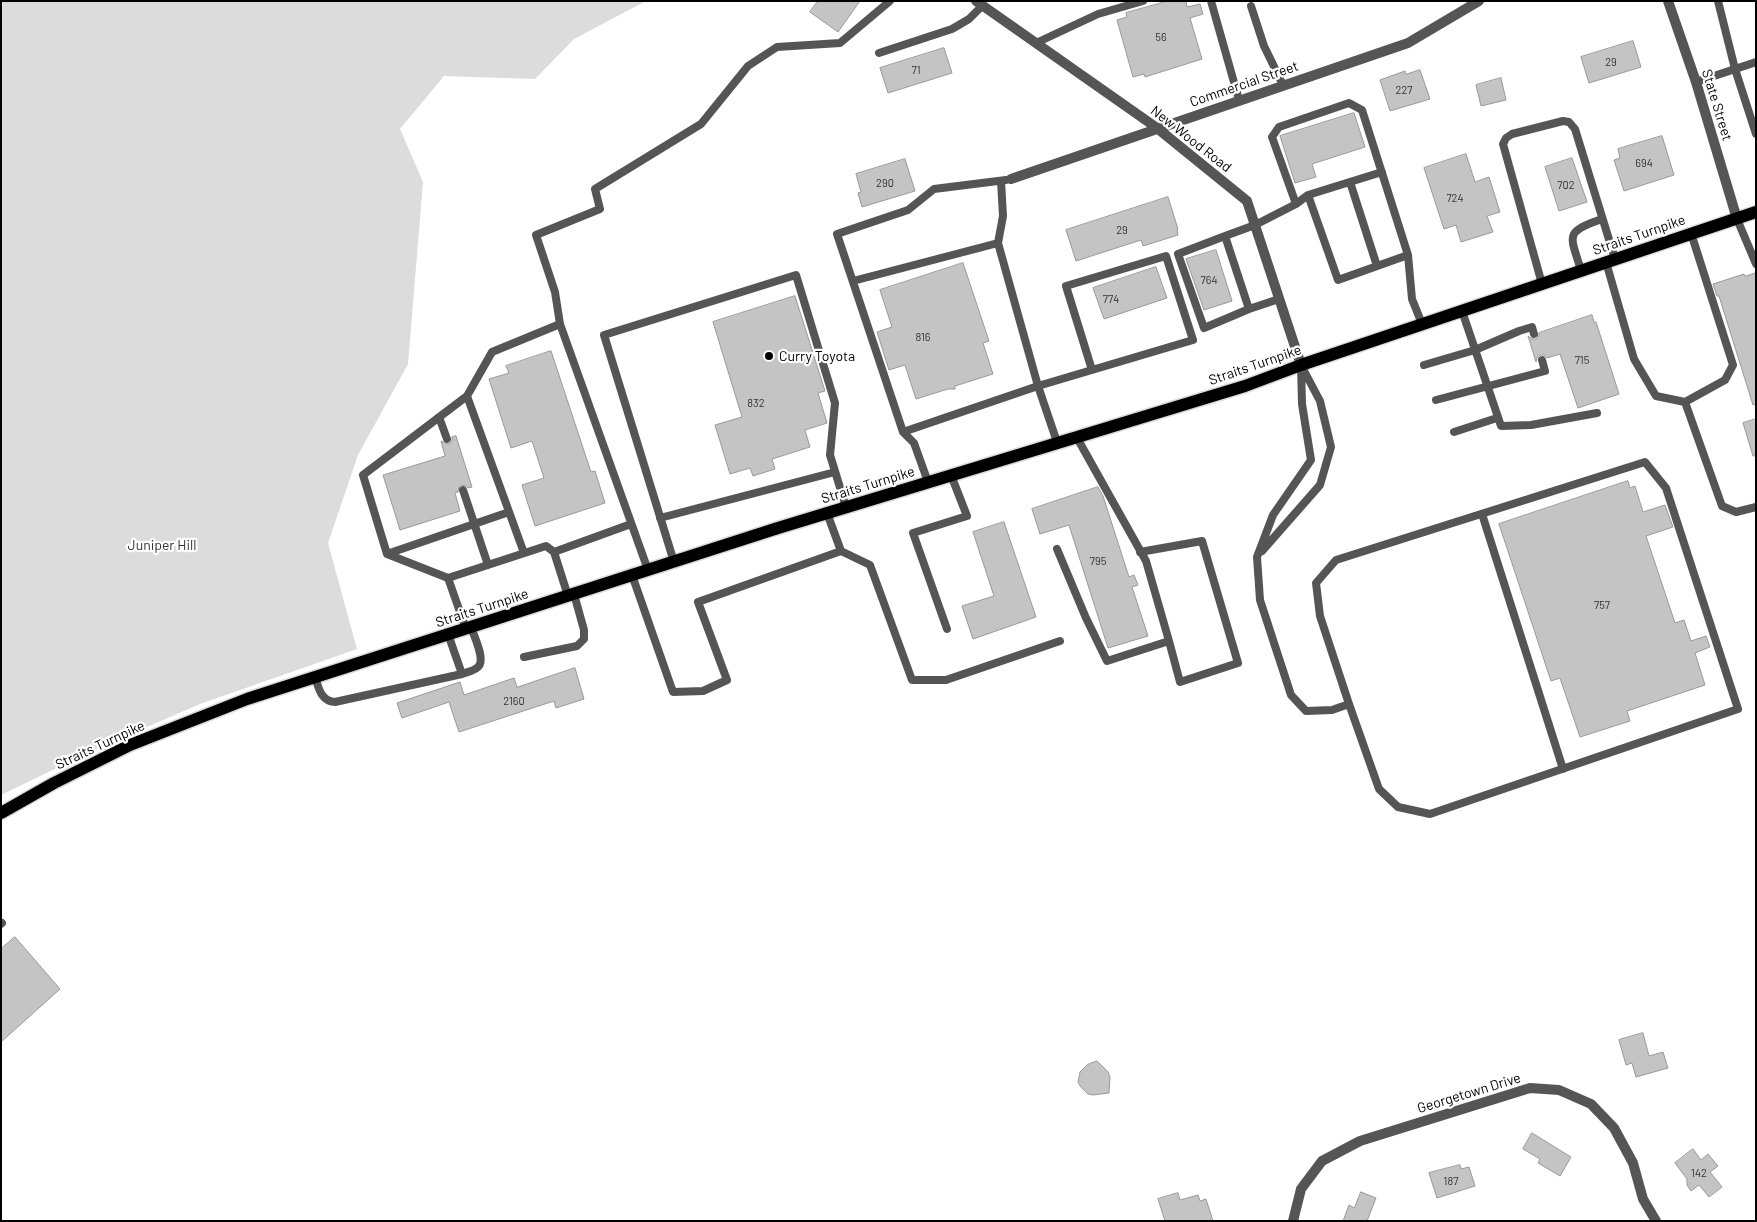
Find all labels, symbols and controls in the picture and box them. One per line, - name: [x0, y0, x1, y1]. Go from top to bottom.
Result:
- house number: 56: [1155, 30, 1167, 44]
- house number: 29: [1605, 55, 1617, 69]
- street label: Commercial Street: [1187, 58, 1301, 110]
- house number: 71: [911, 63, 921, 77]
- street label: State Street: [1698, 67, 1736, 143]
- house number: 227: [1396, 83, 1412, 97]
- street label: New Wood Road: [1147, 102, 1235, 176]
- house number: 694: [1635, 156, 1653, 170]
- house number: 290: [876, 176, 894, 190]
- house number: 702: [1557, 178, 1575, 192]
- house number: 724: [1446, 191, 1464, 205]
- street label: Straits Turnpike: [1591, 211, 1687, 259]
- house number: 29: [1116, 223, 1128, 237]
- house number: 764: [1201, 273, 1217, 287]
- house number: 774: [1103, 292, 1119, 306]
- house number: 816: [916, 330, 930, 344]
- street label: Straits Turnpike: [1207, 341, 1303, 389]
- place label: Curry Toyota: [779, 348, 855, 364]
- marker: Curry Toyota: [763, 350, 775, 362]
- house number: 715: [1575, 353, 1589, 367]
- house number: 832: [747, 396, 765, 410]
- street label: Straits Turnpike: [819, 463, 917, 507]
- park label: Juniper Hill: [128, 537, 196, 553]
- house number: 795: [1090, 554, 1106, 568]
- street label: Straits Turnpike: [433, 585, 531, 631]
- house number: 757: [1594, 598, 1610, 612]
- house number: 2160: [503, 694, 525, 708]
- street label: Straits Turnpike: [53, 717, 147, 773]
- street label: Georgetown Drive: [1415, 1069, 1523, 1117]
- house number: 142: [1691, 1166, 1707, 1180]
- house number: 187: [1444, 1174, 1458, 1188]

